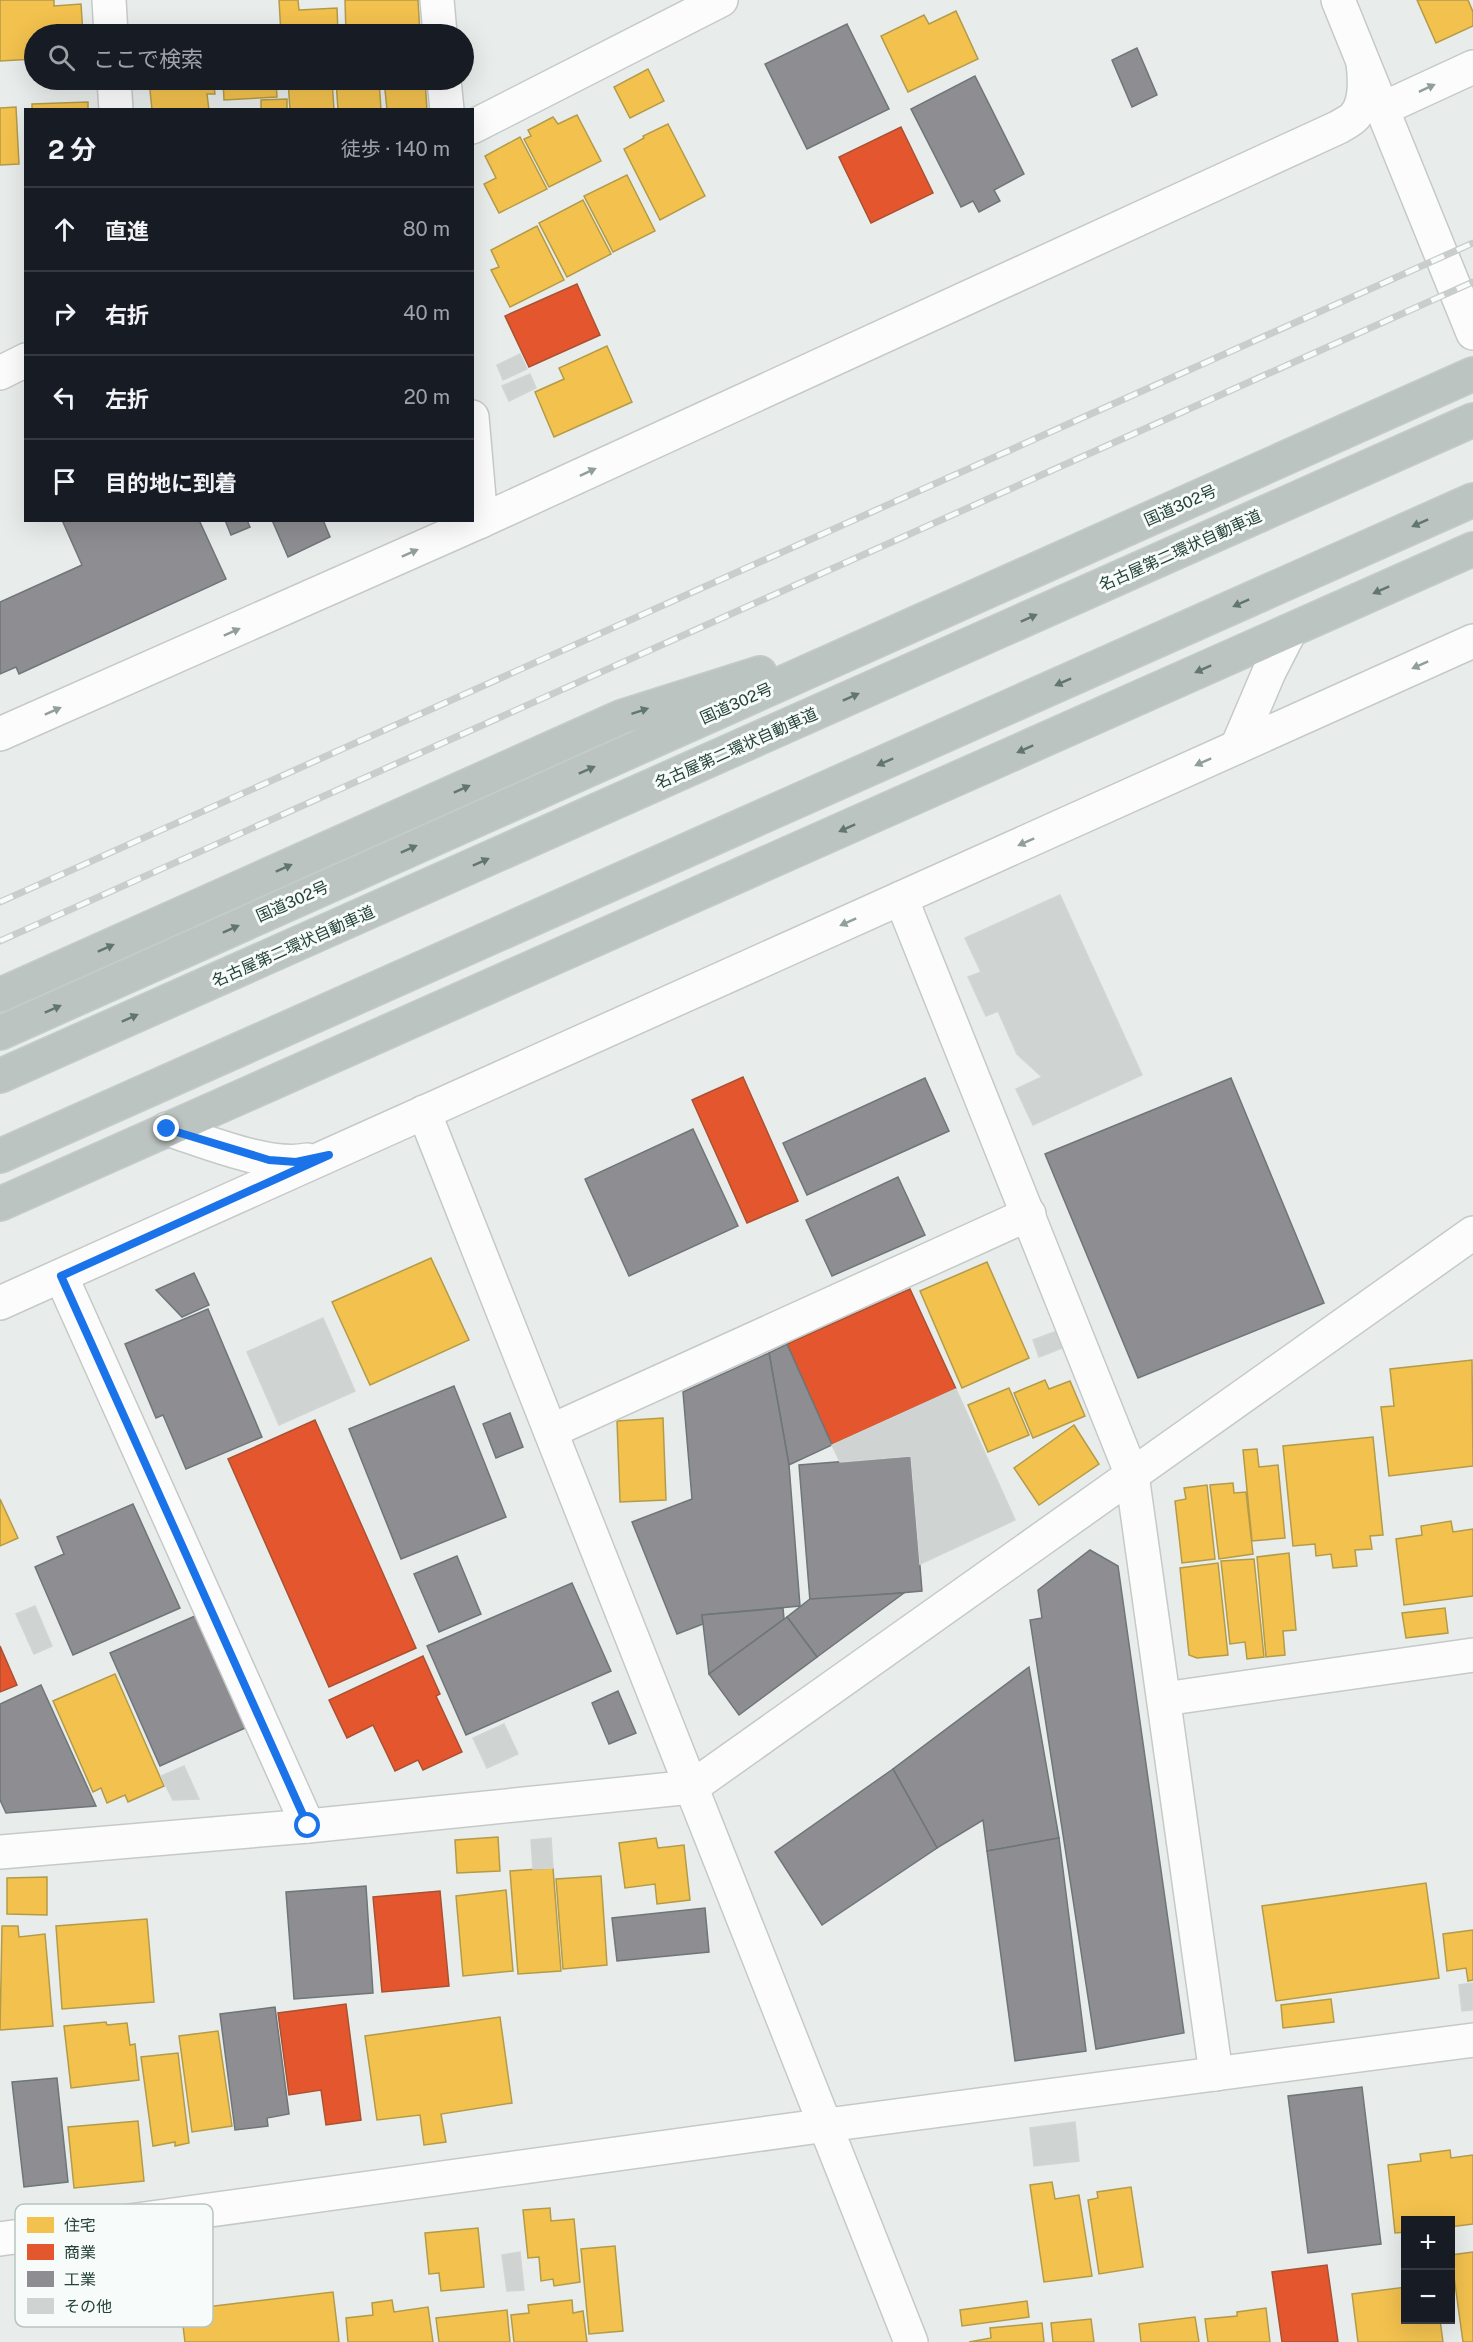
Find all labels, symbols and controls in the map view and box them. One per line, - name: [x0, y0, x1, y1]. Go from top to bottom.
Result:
- search box: [24, 24, 474, 90]
- icon: search: [45, 41, 78, 74]
- text: ここで検索: [93, 46, 203, 72]
- one-way arrow: [1419, 83, 1436, 92]
- text: 2 分: [48, 134, 96, 165]
- text: 徒歩 · 140 m: [341, 137, 450, 161]
- icon: ahead: [48, 213, 81, 246]
- text: 80 m: [403, 217, 450, 241]
- text: 直進: [105, 218, 149, 244]
- icon: right: [48, 297, 81, 330]
- text: 40 m: [403, 301, 450, 325]
- text: 右折: [105, 302, 149, 328]
- icon: left: [48, 381, 81, 414]
- text: 20 m: [404, 385, 450, 409]
- text: 左折: [105, 386, 149, 412]
- icon: arrive: [48, 465, 81, 498]
- one-way arrow: [579, 468, 596, 477]
- text: 目的地に到着: [105, 470, 237, 496]
- street label: 国道302号: [1141, 481, 1219, 530]
- street label: 名古屋第二環状自動車道: [1096, 506, 1264, 595]
- one-way arrow: [1411, 519, 1428, 528]
- one-way arrow: [402, 548, 420, 558]
- one-way arrow: [1372, 585, 1390, 595]
- one-way arrow: [1232, 598, 1250, 608]
- one-way arrow: [1020, 613, 1038, 622]
- one-way arrow: [223, 627, 240, 636]
- one-way arrow: [1411, 660, 1428, 669]
- one-way arrow: [1195, 665, 1212, 674]
- one-way arrow: [1054, 677, 1072, 687]
- street label: 国道302号: [697, 679, 775, 728]
- one-way arrow: [842, 693, 859, 702]
- street label: 名古屋第二環状自動車道: [652, 704, 820, 793]
- one-way arrow: [45, 706, 62, 715]
- one-way arrow: [631, 706, 649, 715]
- one-way arrow: [1016, 744, 1034, 754]
- one-way arrow: [877, 757, 894, 766]
- one-way arrow: [1194, 757, 1212, 767]
- one-way arrow: [578, 764, 596, 774]
- one-way arrow: [453, 784, 470, 793]
- one-way arrow: [838, 823, 855, 832]
- one-way arrow: [1016, 837, 1034, 847]
- one-way arrow: [400, 844, 418, 854]
- one-way arrow: [472, 857, 490, 867]
- one-way arrow: [275, 864, 292, 873]
- street label: 国道302号: [253, 877, 331, 926]
- street label: 名古屋第二環状自動車道: [209, 902, 377, 991]
- one-way arrow: [839, 917, 856, 926]
- one-way arrow: [222, 924, 240, 933]
- one-way arrow: [97, 943, 115, 953]
- one-way arrow: [45, 1005, 62, 1014]
- one-way arrow: [122, 1014, 139, 1023]
- route end: [153, 1115, 179, 1141]
- route start: [294, 1812, 320, 1838]
- legend: [15, 2204, 213, 2327]
- text: 住宅: [64, 2216, 96, 2235]
- map controls: [1401, 2216, 1455, 2324]
- button: +: [1401, 2216, 1455, 2270]
- text: 商業: [64, 2243, 96, 2262]
- text: 工業: [64, 2270, 96, 2289]
- button: −: [1401, 2270, 1455, 2324]
- text: その他: [64, 2297, 112, 2316]

